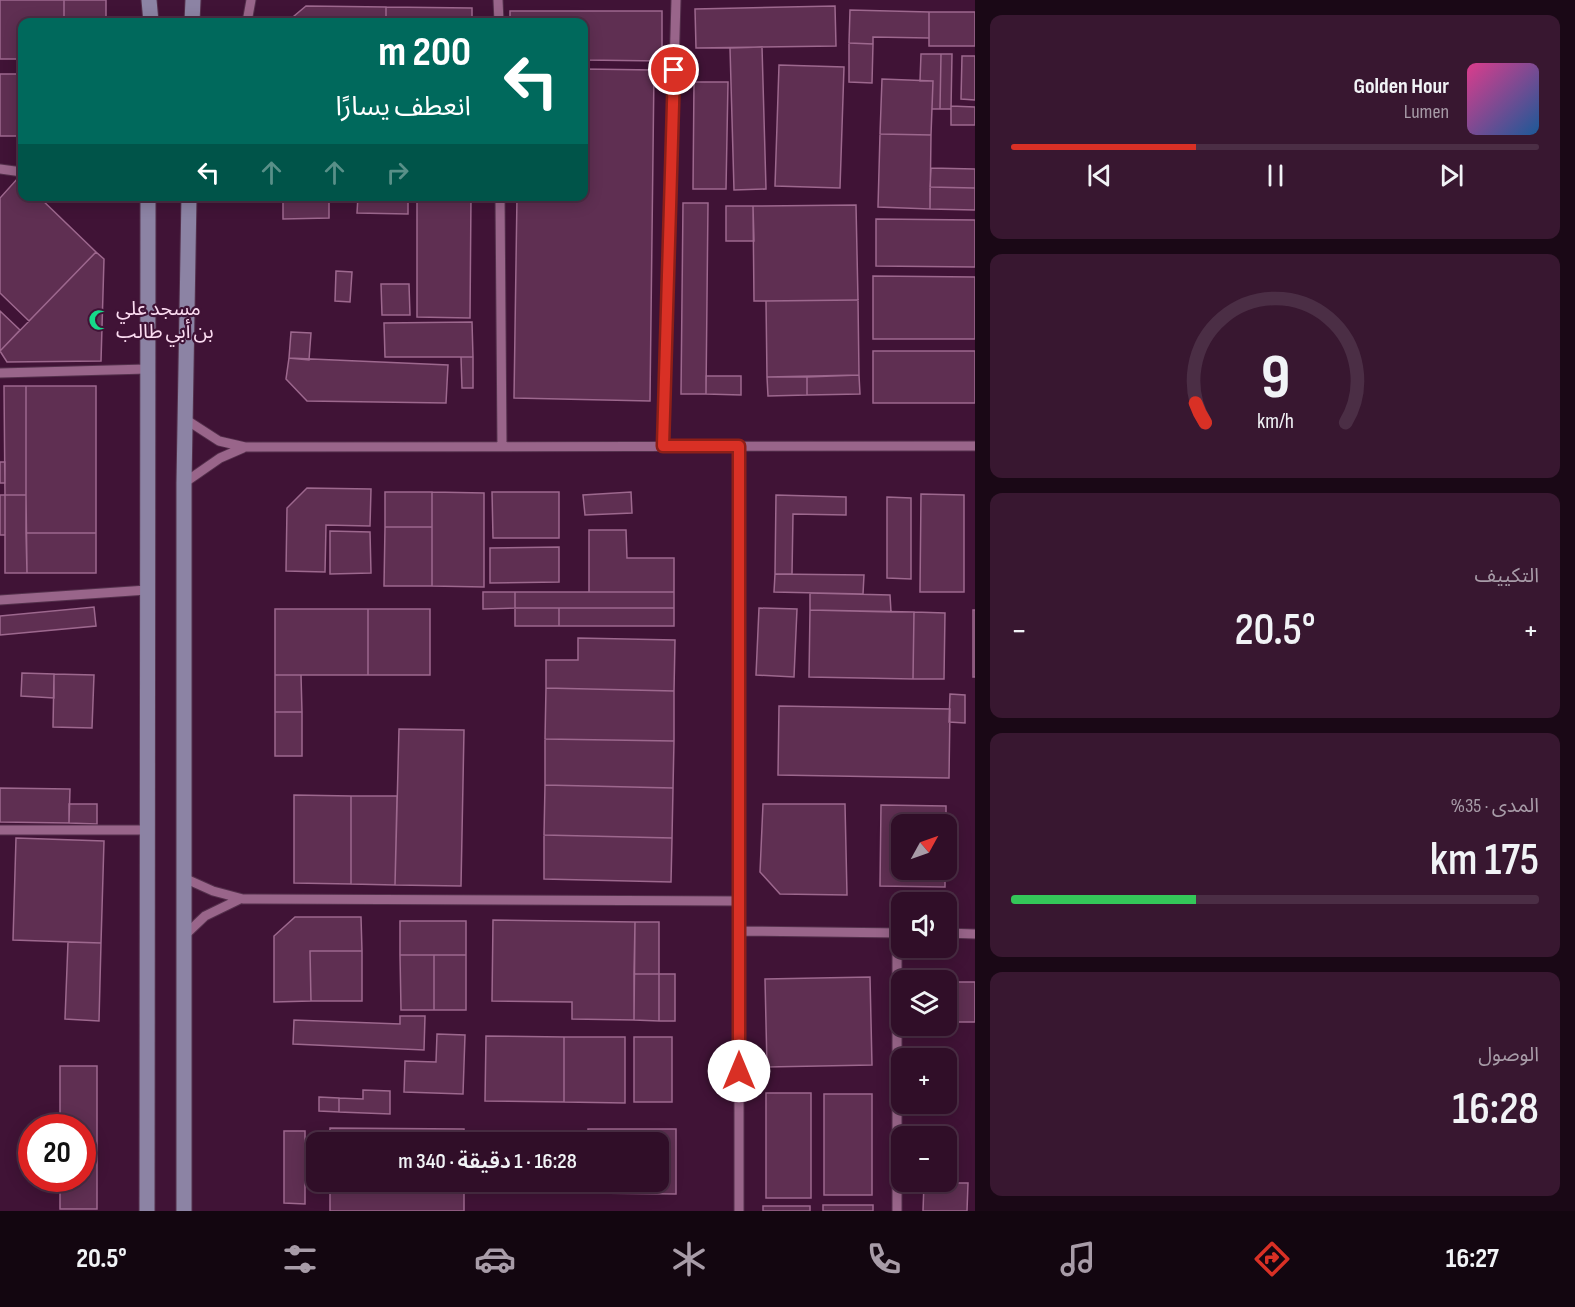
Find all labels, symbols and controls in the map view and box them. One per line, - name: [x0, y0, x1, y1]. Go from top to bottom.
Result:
- text: 200 m: [378, 27, 471, 78]
- icon: left: [492, 42, 570, 120]
- pin: [648, 44, 699, 95]
- icon: arrive: [657, 53, 690, 86]
- text: Golden Hour: [1353, 73, 1449, 100]
- text: انعطف يسارًا: [336, 91, 471, 123]
- text: Lumen: [1404, 100, 1449, 124]
- icon: left: [192, 156, 225, 189]
- icon: ahead: [255, 156, 288, 189]
- icon: ahead: [318, 156, 351, 189]
- icon: right: [381, 156, 414, 189]
- icon: previous: [1083, 159, 1116, 192]
- icon: pause: [1259, 159, 1292, 192]
- icon: next: [1435, 159, 1468, 192]
- place label: مسجد علي بن أبي طالب: [116, 297, 214, 347]
- mosque icon: مسجد علي بن أبي طالب: [87, 308, 111, 332]
- text: 9: [1260, 341, 1290, 416]
- text: km/h: [1256, 410, 1294, 435]
- text: التكييف: [1475, 564, 1539, 588]
- text: 20.5°: [1234, 603, 1316, 658]
- text: −: [1011, 611, 1027, 651]
- text: +: [1523, 611, 1539, 651]
- text: المدى · 35%: [1450, 794, 1539, 818]
- north arrow: [891, 814, 957, 880]
- map controls: [891, 814, 957, 1192]
- text: 175 km: [1430, 833, 1539, 888]
- button: sound: [891, 892, 957, 958]
- button: layers: [891, 970, 957, 1036]
- position arrow: [707, 1039, 771, 1103]
- text: الوصول: [1478, 1043, 1539, 1067]
- button: +: [891, 1048, 957, 1114]
- text: 16:28: [1452, 1082, 1539, 1137]
- speed limit sign: 20: [18, 1114, 96, 1192]
- button: −: [891, 1126, 957, 1192]
- text: 16:28 · 1 دقيقة · 340 m: [398, 1148, 577, 1175]
- icon: filters: [279, 1238, 321, 1280]
- icon: car: [474, 1238, 516, 1280]
- icon: climate: [668, 1238, 710, 1280]
- icon: phone: [863, 1238, 905, 1280]
- icon: music: [1057, 1238, 1099, 1280]
- icon: directions: [1251, 1238, 1293, 1280]
- text: 20.5°: [76, 1243, 127, 1275]
- text: 16:27: [1446, 1243, 1499, 1275]

